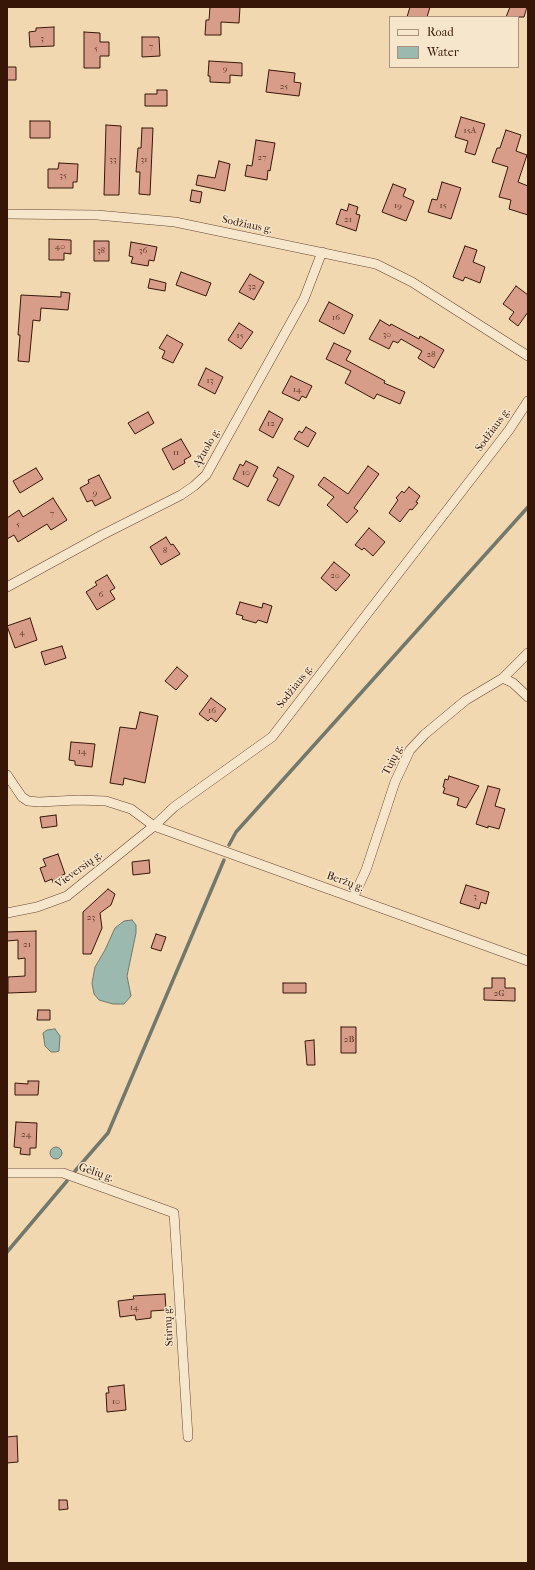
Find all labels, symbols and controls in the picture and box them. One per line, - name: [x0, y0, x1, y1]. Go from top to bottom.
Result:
- legend: [389, 16, 519, 68]
- text: Road: [427, 25, 454, 39]
- house number: 3: [40, 34, 44, 44]
- house number: 7: [149, 42, 153, 52]
- house number: 5: [94, 44, 98, 54]
- text: Water: [427, 45, 459, 59]
- house number: 9: [223, 64, 227, 74]
- house number: 25: [280, 82, 288, 92]
- house number: 15A: [464, 126, 476, 136]
- house number: 27: [258, 153, 266, 163]
- house number: 33: [109, 155, 117, 165]
- house number: 31: [141, 155, 147, 165]
- house number: 35: [59, 171, 67, 181]
- house number: 19: [394, 201, 402, 211]
- house number: 15: [439, 201, 447, 211]
- street label: Sodžiaus g.: [221, 213, 273, 237]
- house number: 21: [344, 215, 352, 225]
- house number: 40: [55, 242, 65, 252]
- house number: 38: [97, 246, 105, 256]
- house number: 36: [139, 246, 147, 256]
- house number: 32: [248, 282, 256, 292]
- house number: 16: [332, 313, 340, 323]
- house number: 30: [383, 330, 391, 340]
- house number: 15: [236, 331, 244, 341]
- house number: 28: [426, 350, 436, 360]
- house number: 13: [207, 376, 213, 386]
- house number: 14: [293, 385, 301, 395]
- street label: Sodžiaus g.: [473, 405, 513, 455]
- house number: 12: [267, 419, 275, 429]
- street label: Ąžuolo g.: [191, 426, 223, 470]
- house number: 11: [173, 448, 179, 458]
- house number: 10: [242, 468, 250, 478]
- house number: 9: [93, 488, 97, 498]
- house number: 7: [50, 509, 54, 519]
- house number: 5: [16, 520, 20, 530]
- house number: 8: [163, 546, 167, 556]
- house number: 20: [330, 571, 340, 581]
- house number: 6: [99, 590, 103, 600]
- house number: 4: [19, 628, 25, 638]
- street label: Sodžiaus g.: [274, 663, 316, 711]
- house number: 16: [208, 706, 216, 716]
- street label: Tujų g.: [380, 742, 406, 778]
- house number: 14: [78, 747, 86, 757]
- street label: Vieversių g.: [53, 849, 105, 891]
- street label: Beržų g.: [325, 869, 365, 895]
- house number: 3: [473, 892, 477, 902]
- house number: 23: [87, 913, 95, 923]
- house number: 21: [23, 940, 31, 950]
- house number: 2G: [494, 989, 504, 999]
- house number: 2B: [344, 1035, 354, 1045]
- house number: 24: [21, 1130, 31, 1140]
- street label: Gėlių g.: [77, 1161, 115, 1185]
- house number: 14: [130, 1303, 138, 1313]
- street label: Stirnų g.: [161, 1305, 177, 1347]
- house number: 10: [112, 1397, 120, 1407]

